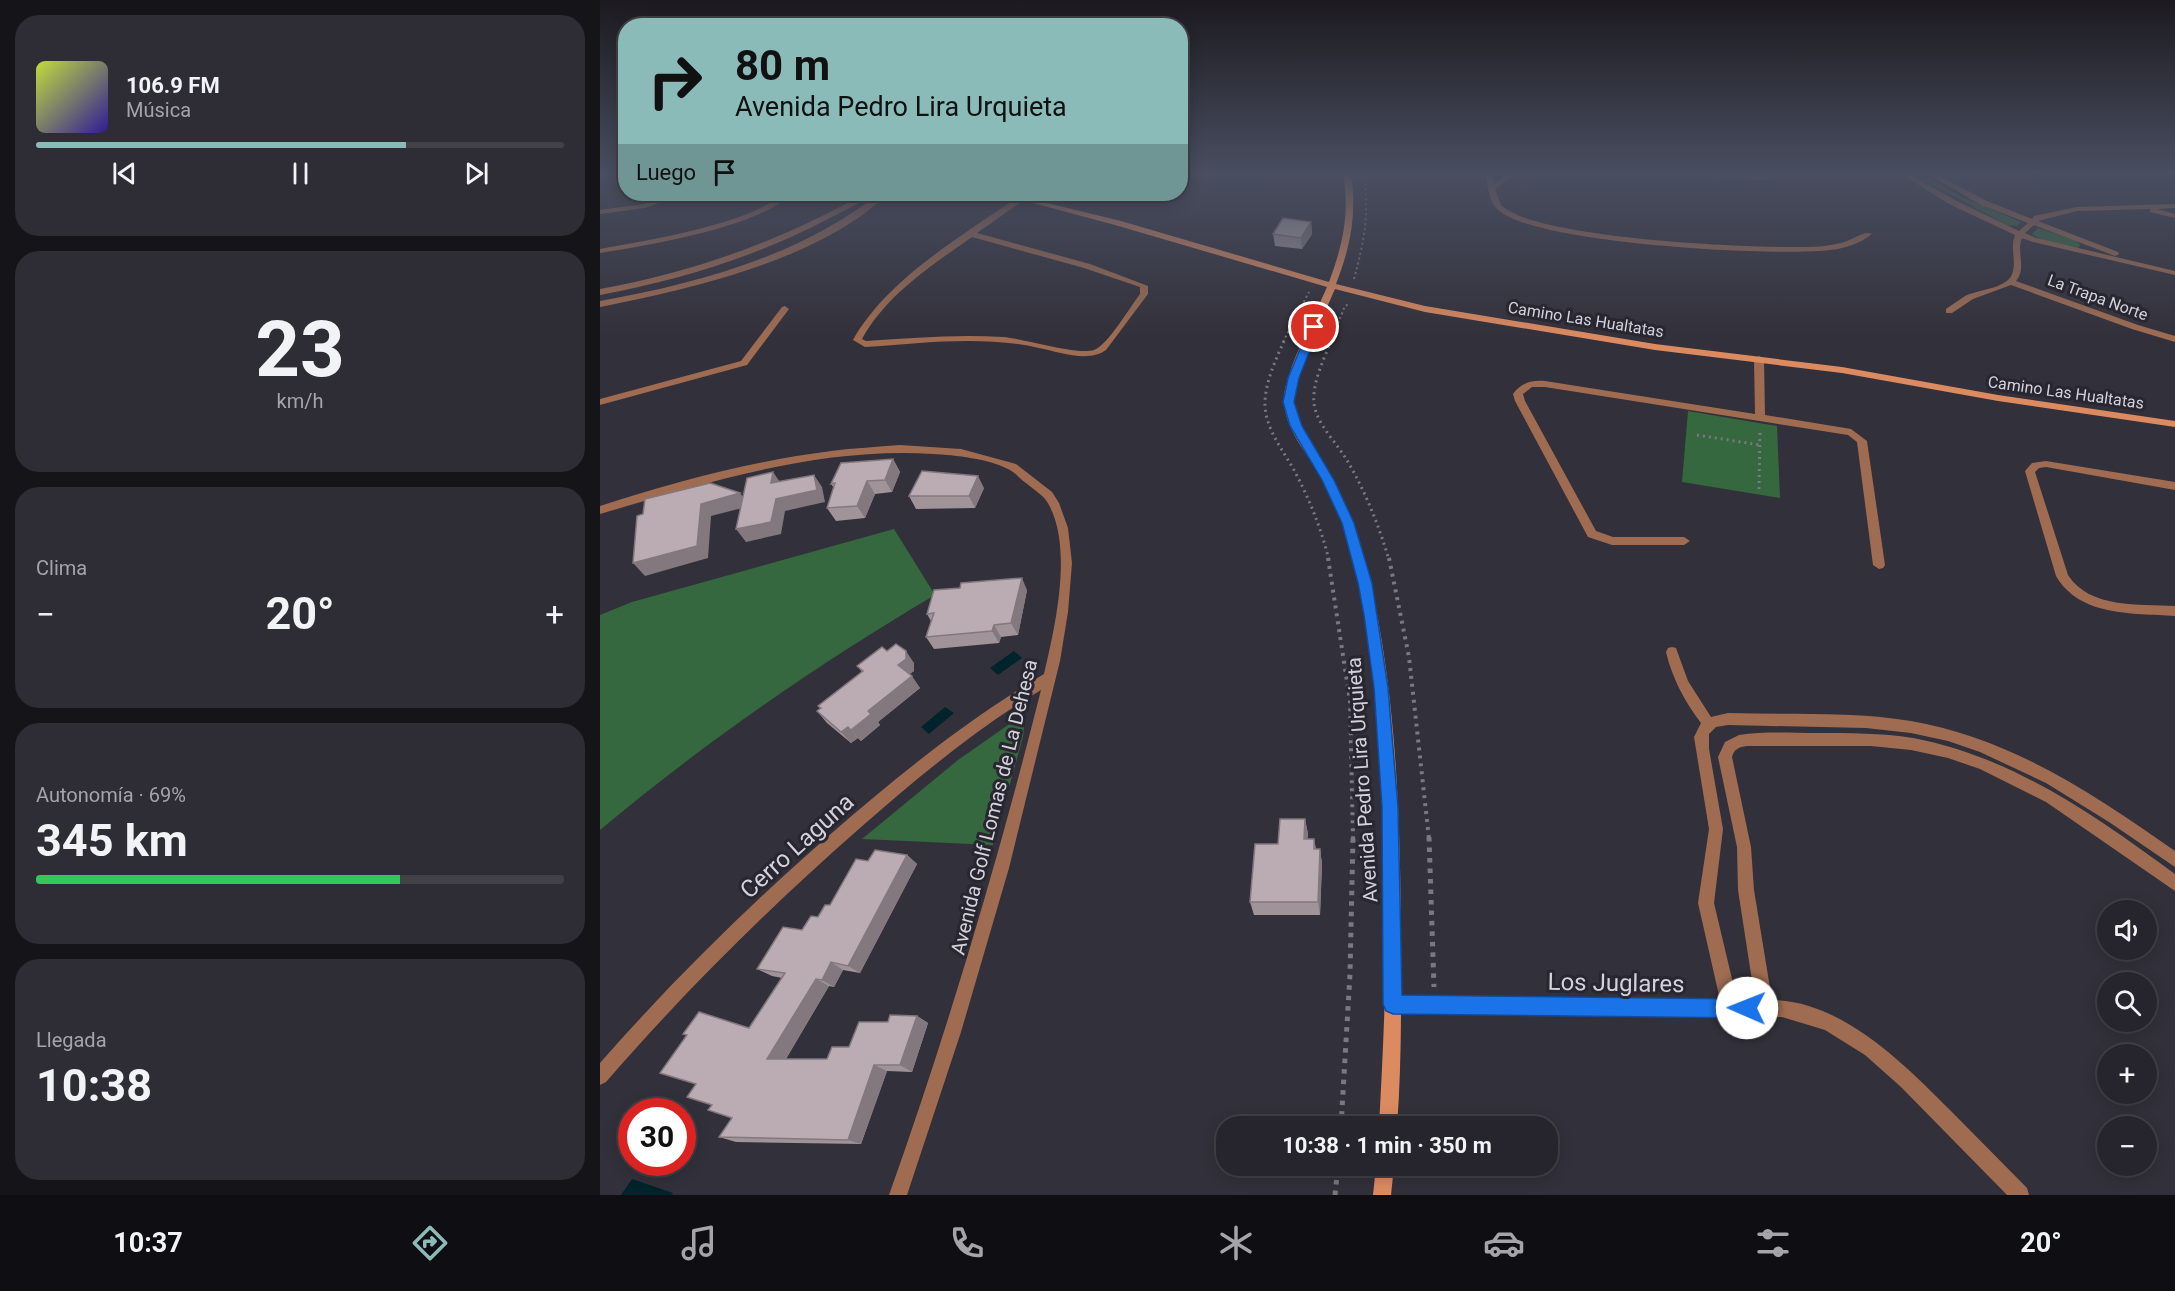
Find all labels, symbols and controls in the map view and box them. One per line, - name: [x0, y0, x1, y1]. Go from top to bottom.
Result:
- text: 80 m: [735, 41, 830, 90]
- icon: right: [636, 42, 714, 120]
- text: 106.9 FM: [126, 73, 220, 98]
- text: Avenida Pedro Lira Urquieta: [735, 91, 1067, 123]
- text: Música: [126, 98, 191, 122]
- icon: arrive: [708, 156, 741, 189]
- icon: previous: [108, 157, 141, 190]
- icon: pause: [284, 157, 317, 190]
- icon: next: [460, 157, 493, 190]
- text: Luego: [636, 160, 696, 185]
- street label: La Trapa Norte: [2045, 271, 2151, 324]
- street label: Camino Las Hualtatas: [1507, 298, 1665, 341]
- pin: [1288, 301, 1339, 352]
- text: 23: [255, 304, 345, 395]
- icon: arrive: [1297, 310, 1330, 343]
- street label: Camino Las Hualtatas: [1987, 372, 2145, 413]
- text: km/h: [277, 389, 323, 413]
- text: Clima: [36, 556, 87, 580]
- text: 20°: [265, 587, 335, 640]
- text: −: [36, 595, 55, 634]
- text: +: [545, 595, 564, 634]
- street label: Avenida Golf Lomas de La Dehesa: [946, 657, 1042, 957]
- street label: Avenida Pedro Lira Urquieta: [1341, 657, 1383, 903]
- text: Autonomía · 69%: [36, 783, 186, 807]
- street label: Cerro Laguna: [734, 788, 860, 904]
- text: 345 km: [36, 814, 188, 867]
- map controls: [2097, 900, 2157, 1176]
- button: sound: [2097, 900, 2157, 960]
- street label: Los Juglares: [1547, 968, 1685, 998]
- button: search: [2097, 972, 2157, 1032]
- position arrow: [1715, 976, 1779, 1040]
- text: Llegada: [36, 1028, 107, 1052]
- button: +: [2097, 1044, 2157, 1104]
- text: 10:38: [36, 1059, 152, 1112]
- speed limit sign: 30: [618, 1098, 696, 1176]
- button: −: [2097, 1116, 2157, 1176]
- text: 10:38 · 1 min · 350 m: [1282, 1133, 1492, 1158]
- icon: directions: [409, 1222, 451, 1264]
- icon: music: [678, 1222, 720, 1264]
- icon: phone: [946, 1222, 988, 1264]
- icon: climate: [1215, 1222, 1257, 1264]
- icon: car: [1483, 1222, 1525, 1264]
- icon: filters: [1752, 1222, 1794, 1264]
- text: 10:37: [113, 1227, 183, 1259]
- text: 20°: [2020, 1227, 2062, 1259]

